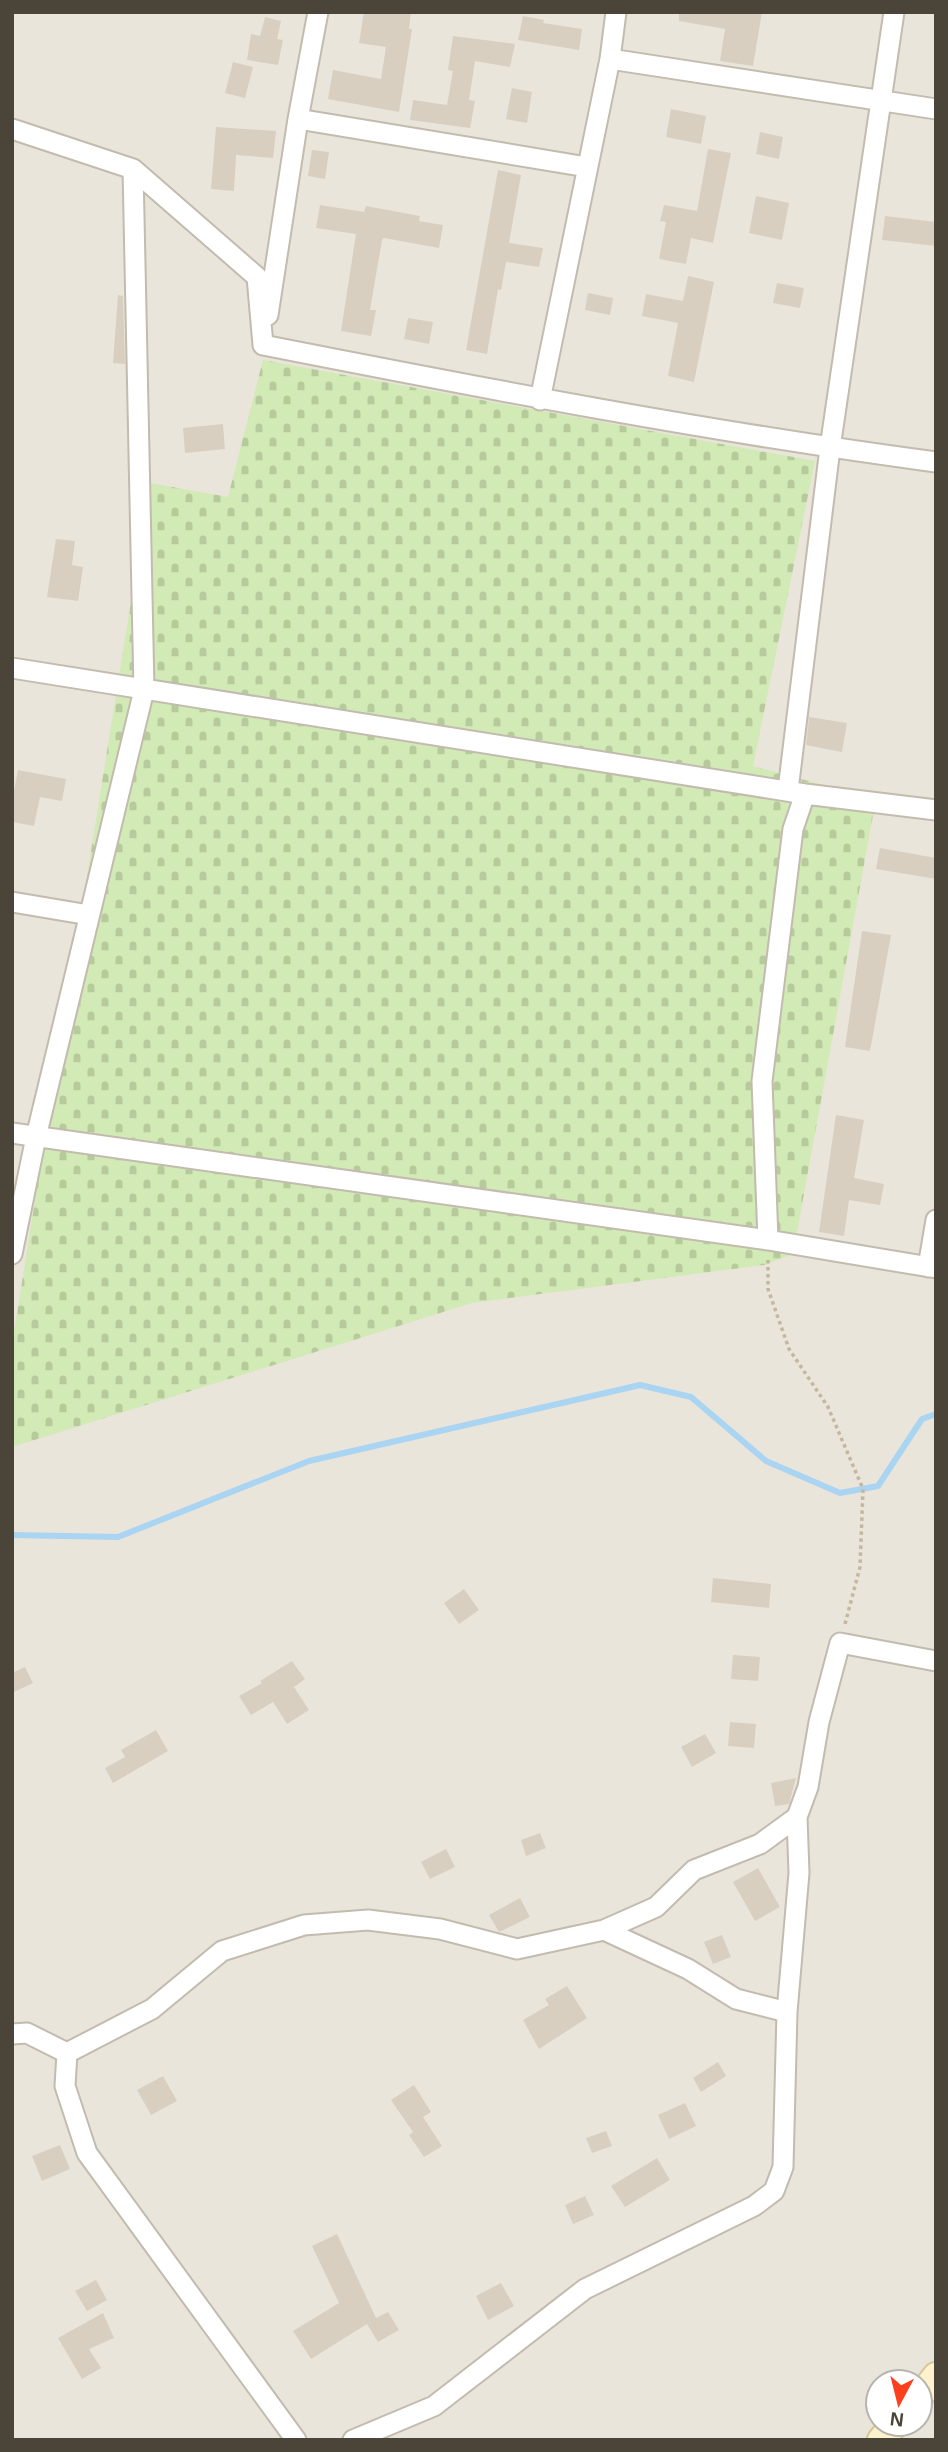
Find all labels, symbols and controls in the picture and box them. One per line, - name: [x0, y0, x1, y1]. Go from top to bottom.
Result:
- north arrow: [864, 2368, 934, 2438]
- text: N: [889, 2408, 905, 2431]

